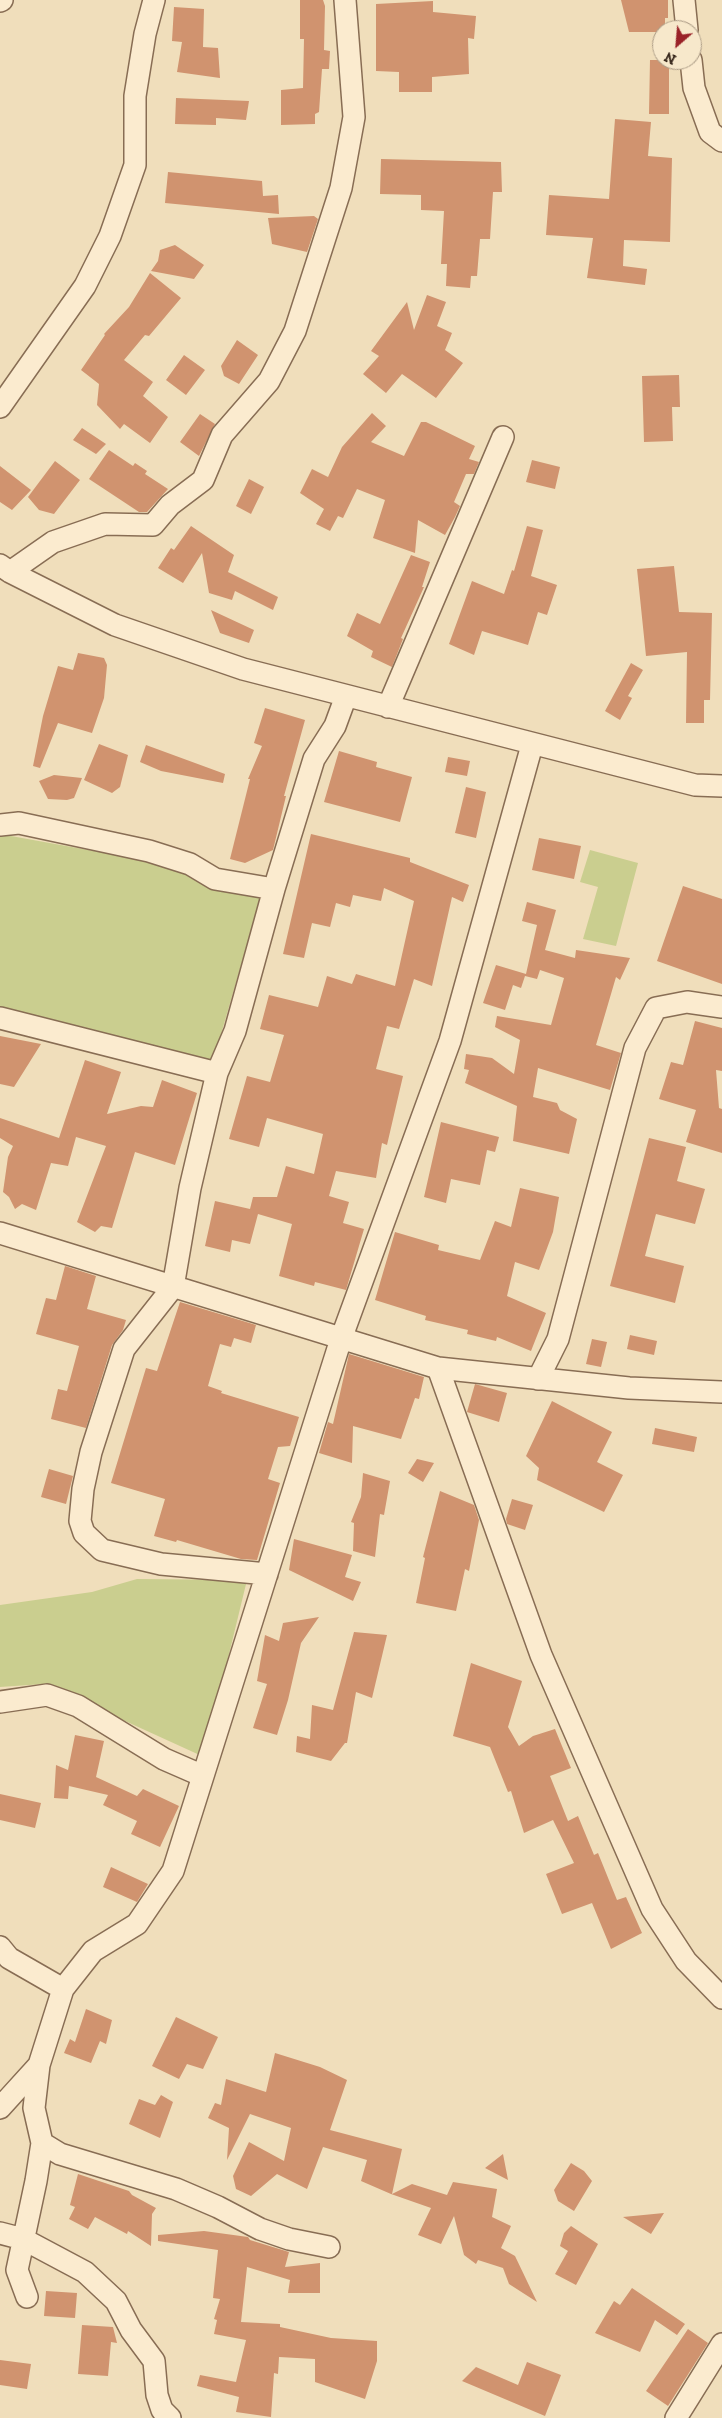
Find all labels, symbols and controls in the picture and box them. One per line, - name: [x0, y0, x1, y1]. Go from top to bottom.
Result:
- north arrow: [652, 20, 702, 70]
- text: N: [662, 48, 679, 68]

